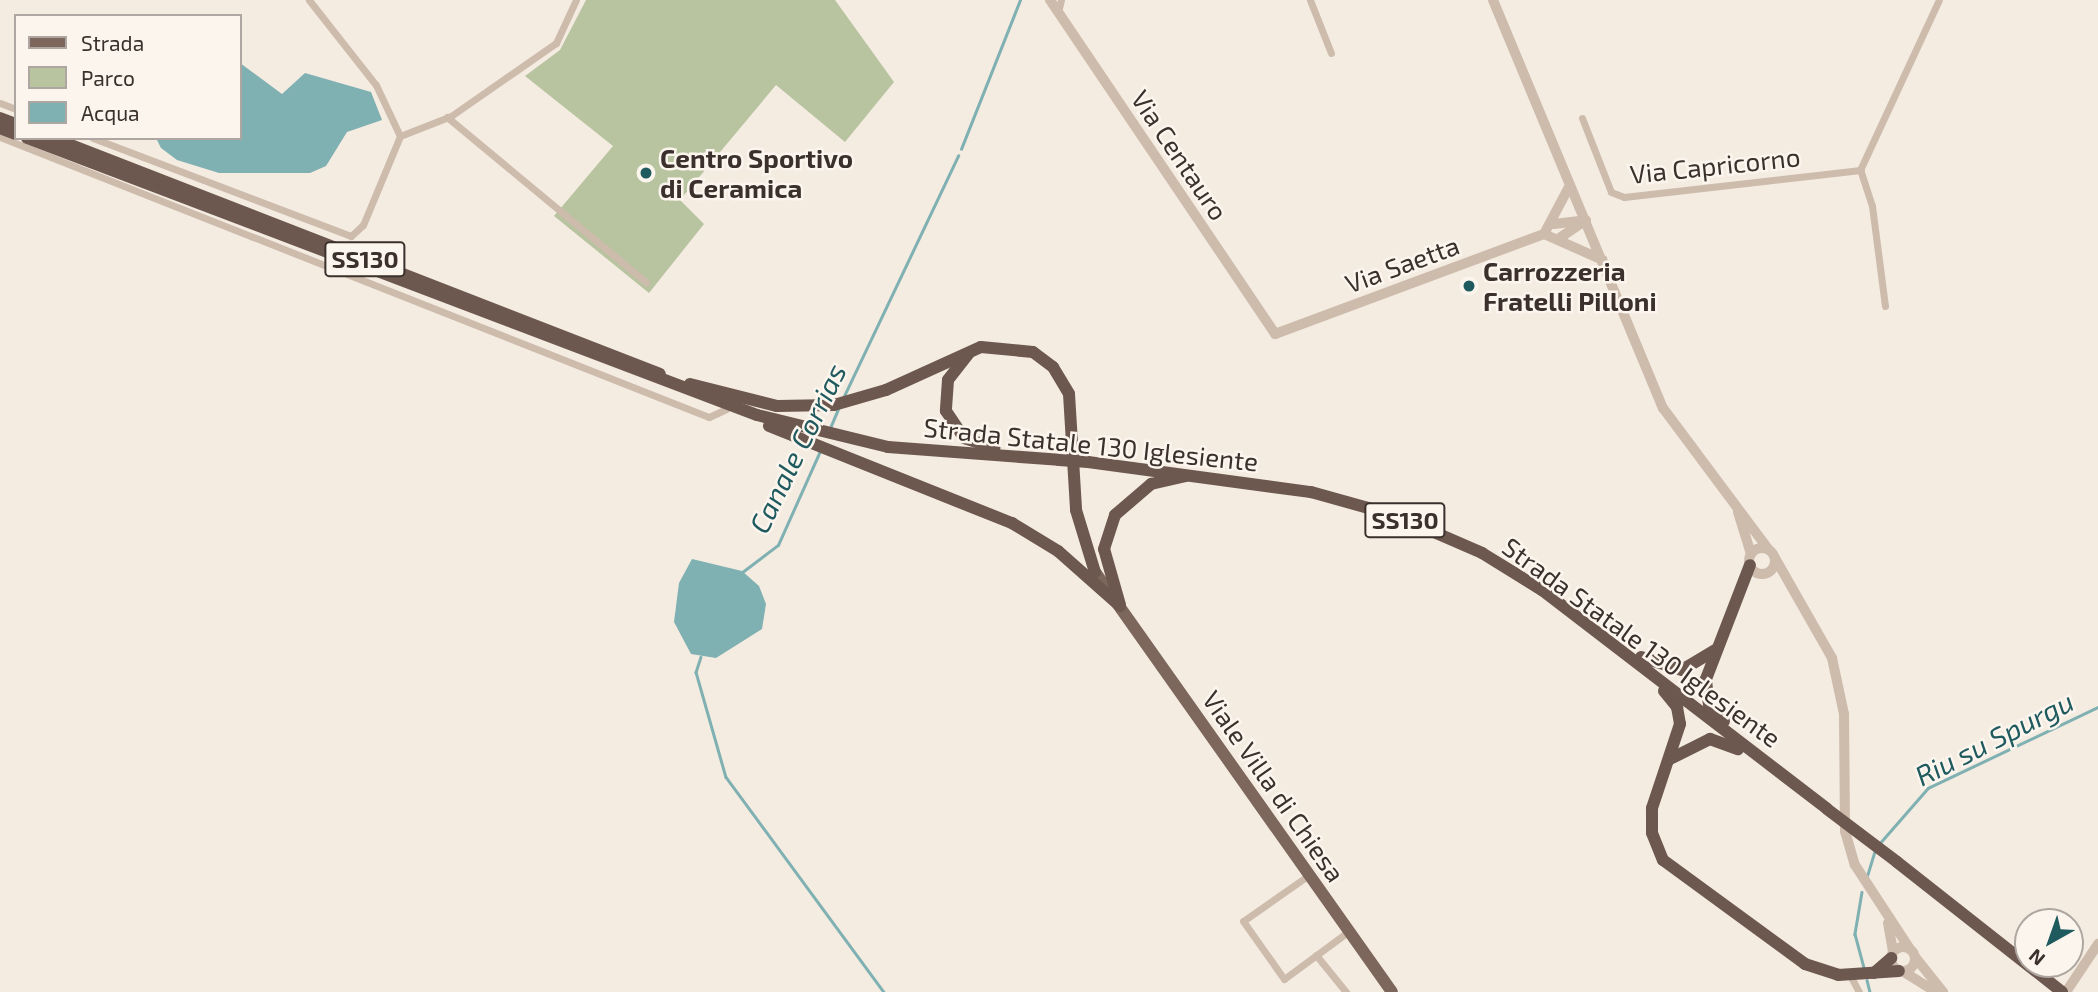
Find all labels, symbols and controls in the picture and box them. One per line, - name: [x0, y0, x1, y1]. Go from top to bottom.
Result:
- legend: [14, 14, 242, 140]
- text: Strada: [81, 30, 144, 55]
- text: Parco: [81, 65, 135, 90]
- street label: Via Centauro: [1125, 84, 1235, 226]
- text: Acqua: [81, 100, 140, 125]
- street label: Via Capricorno: [1628, 141, 1802, 189]
- place label: Centro Sportivo di Ceramica: [660, 142, 853, 204]
- marker: Centro Sportivo di Ceramica: [638, 165, 654, 181]
- street label: Via Saetta: [1341, 229, 1463, 299]
- road number: SS130: [323, 238, 407, 280]
- place label: Carrozzeria Fratelli Pilloni: [1483, 255, 1657, 316]
- marker: Carrozzeria Fratelli Pilloni: [1461, 278, 1477, 294]
- water label: Canale Corrias: [741, 358, 853, 538]
- street label: Strada Statale 130 Iglesiente: [922, 411, 1260, 477]
- road number: SS130: [1363, 500, 1447, 540]
- street label: Strada Statale 130 Iglesiente: [1497, 531, 1787, 753]
- street label: Viale Villa di Chiesa: [1196, 684, 1352, 888]
- water label: Riu su Spurgu: [1909, 684, 2079, 792]
- north arrow: [2014, 908, 2084, 978]
- text: N: [2024, 945, 2049, 971]

